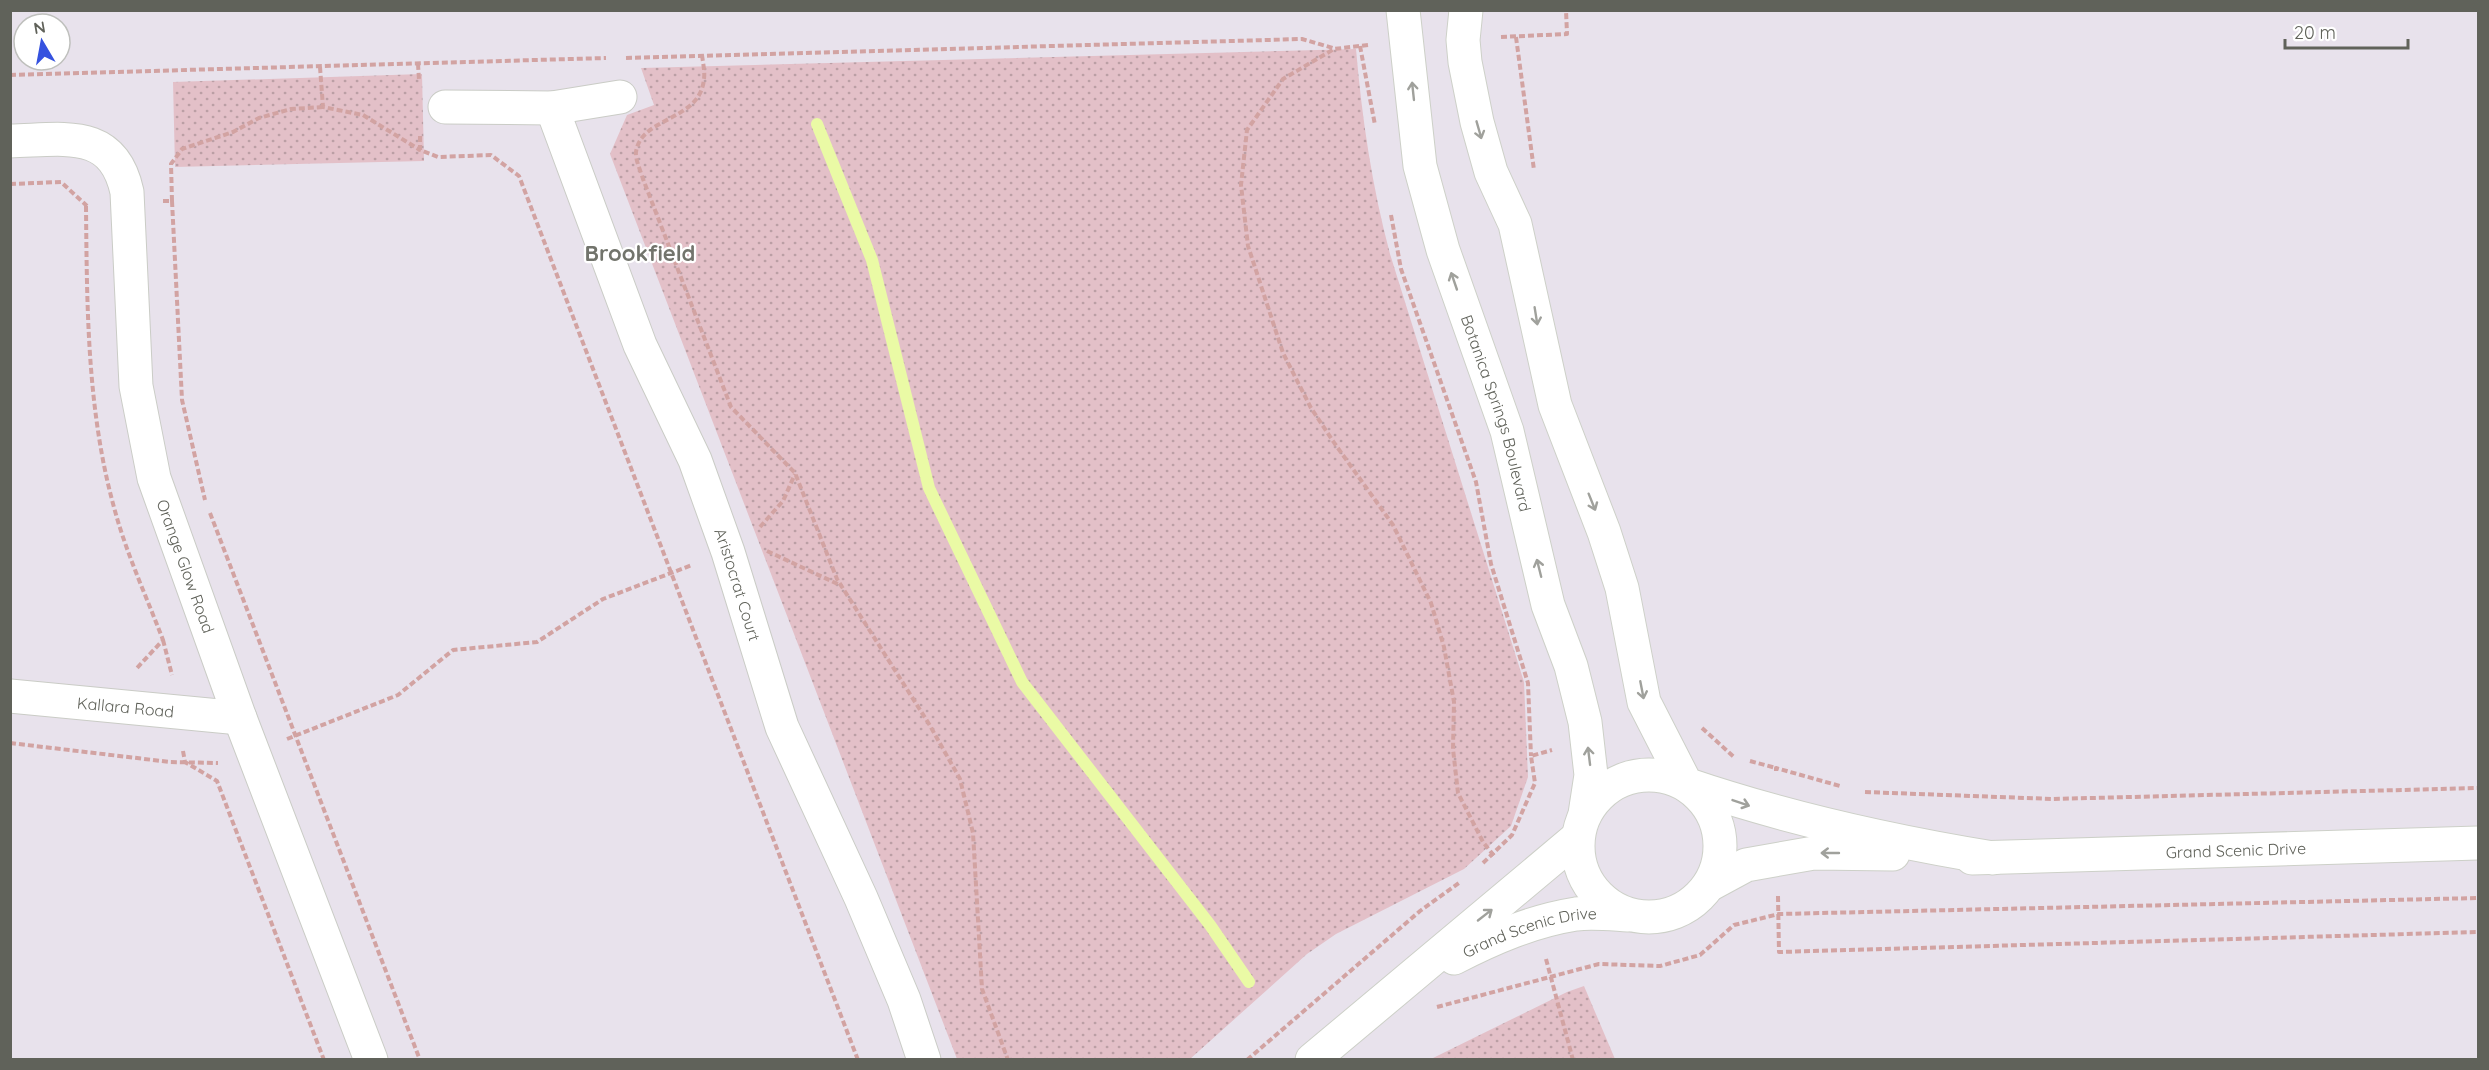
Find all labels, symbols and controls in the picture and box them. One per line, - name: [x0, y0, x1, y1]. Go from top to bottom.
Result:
- north arrow: [12, 12, 72, 72]
- scale bar: [2285, 12, 2408, 50]
- text: N: [32, 16, 47, 38]
- text: 20 m: [2294, 21, 2336, 44]
- one-way arrow: [1407, 82, 1418, 102]
- one-way arrow: [1474, 120, 1486, 139]
- district label: Brookfield: [585, 239, 695, 267]
- one-way arrow: [1448, 272, 1459, 291]
- one-way arrow: [1530, 306, 1541, 326]
- street label: Botanica Springs Boulevard: [1457, 312, 1536, 514]
- one-way arrow: [1587, 493, 1598, 511]
- street label: Orange Glow Road: [152, 497, 219, 636]
- street label: Aristocrat Court: [710, 525, 765, 643]
- one-way arrow: [1532, 559, 1544, 578]
- one-way arrow: [1637, 680, 1648, 700]
- street label: Kallara Road: [76, 692, 175, 722]
- one-way arrow: [1583, 746, 1594, 766]
- one-way arrow: [1731, 798, 1750, 809]
- street label: Grand Scenic Drive: [2165, 838, 2306, 862]
- one-way arrow: [1820, 848, 1840, 859]
- street label: Grand Scenic Drive: [1459, 903, 1597, 962]
- one-way arrow: [1477, 908, 1493, 921]

